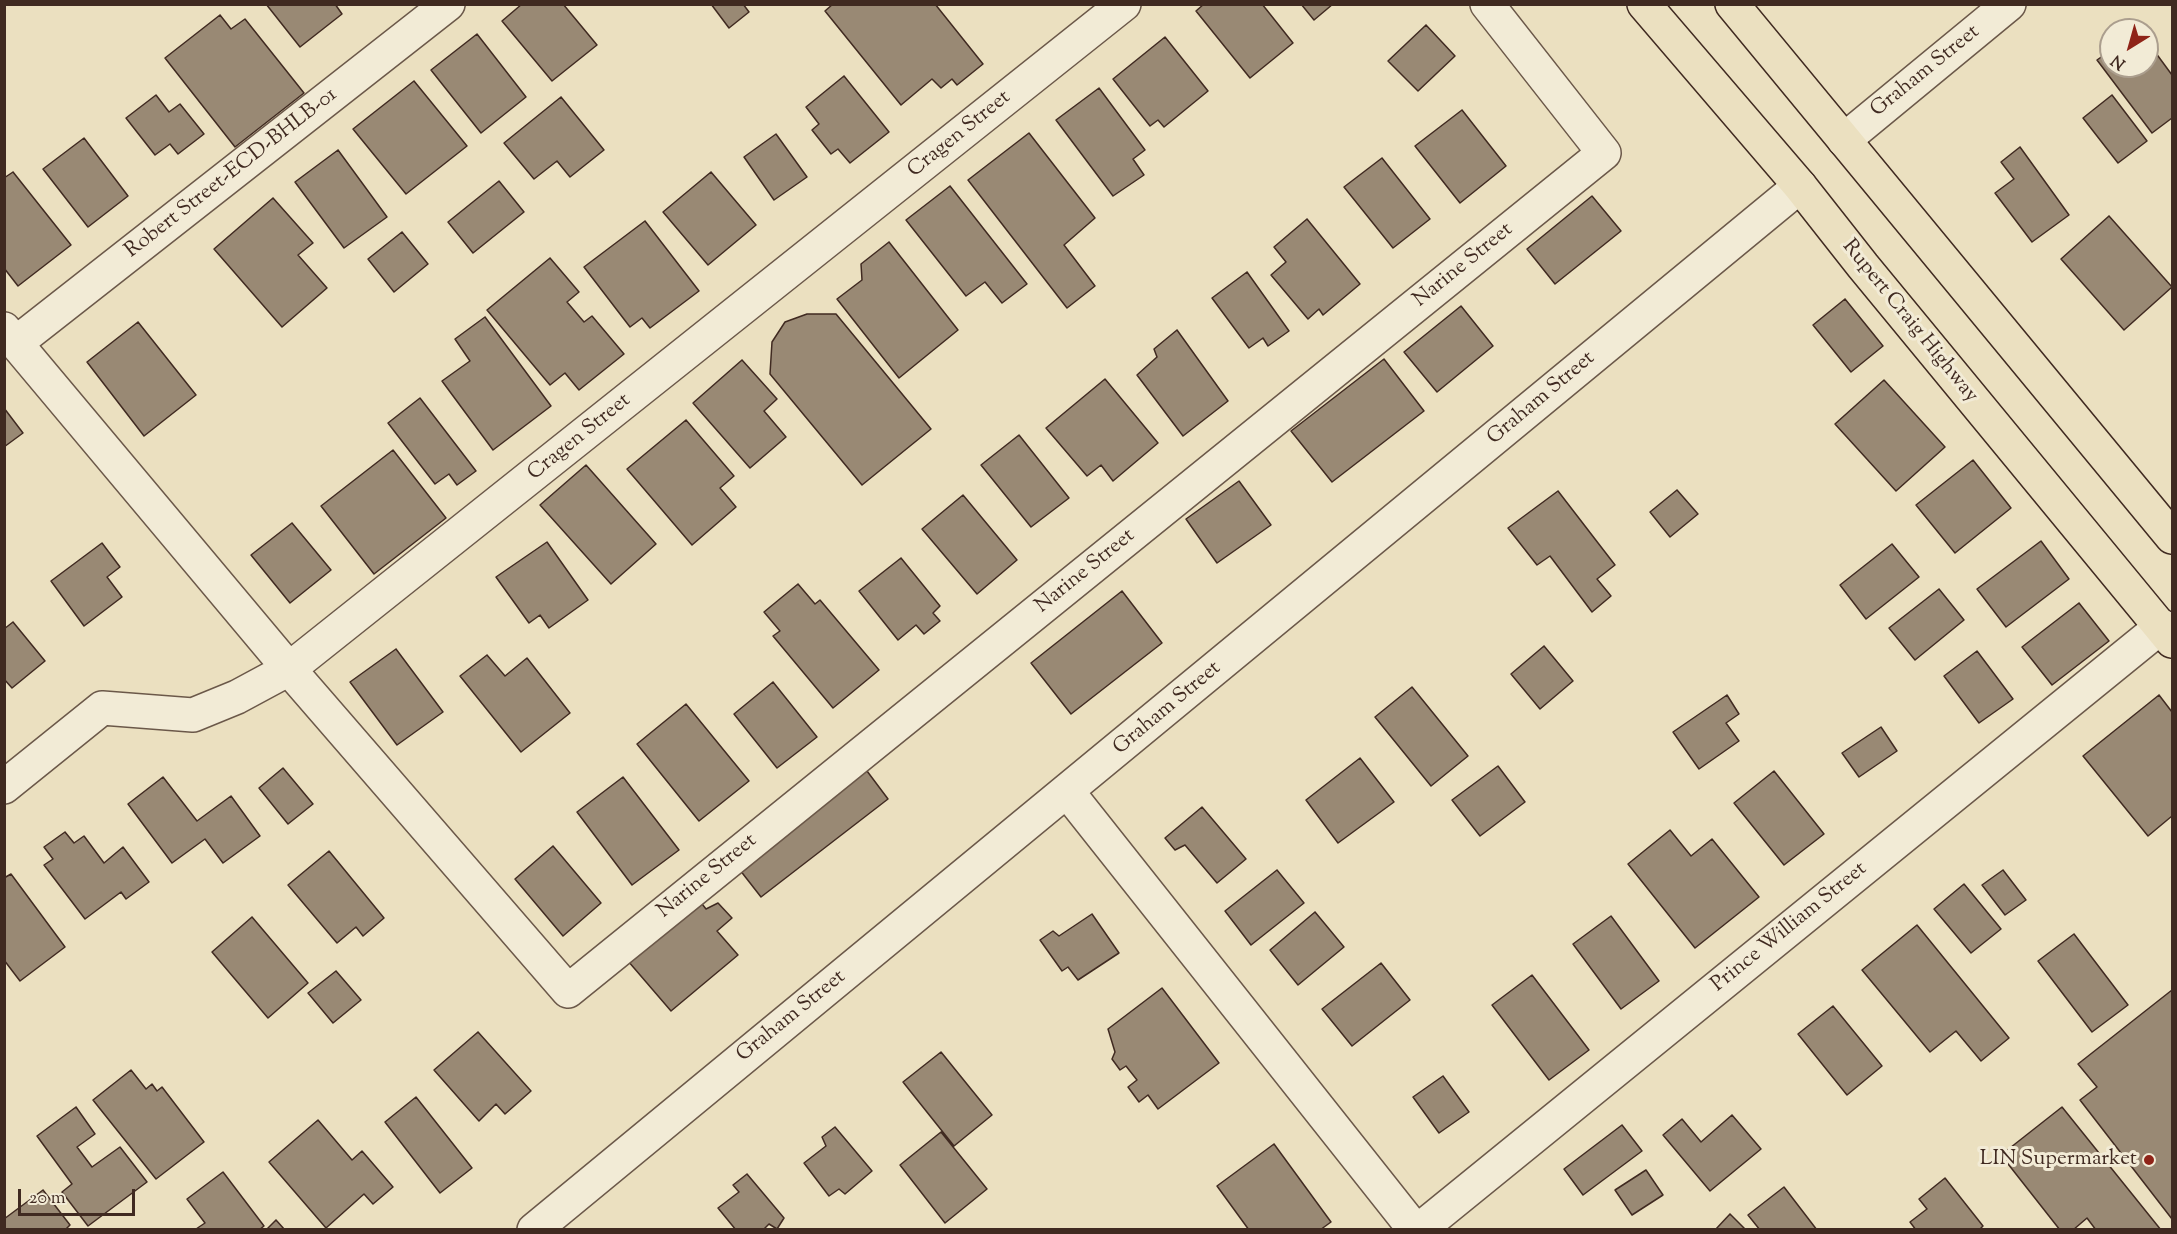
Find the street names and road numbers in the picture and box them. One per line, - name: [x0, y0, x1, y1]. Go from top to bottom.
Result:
- street label: Graham Street: [1866, 20, 1986, 124]
- street label: Robert Street-ECD-BHLB-01: [121, 83, 343, 265]
- street label: Cragen Street: [904, 86, 1016, 184]
- street label: Narine Street: [1409, 218, 1519, 314]
- street label: Rupert Craig Highway: [1835, 235, 1983, 409]
- street label: Graham Street: [1483, 347, 1601, 451]
- street label: Cragen Street: [524, 389, 636, 487]
- street label: Narine Street: [1031, 524, 1141, 620]
- street label: Graham Street: [1109, 657, 1227, 761]
- street label: Narine Street: [653, 829, 763, 925]
- street label: Prince William Street: [1707, 858, 1873, 998]
- street label: Graham Street: [732, 965, 852, 1069]

